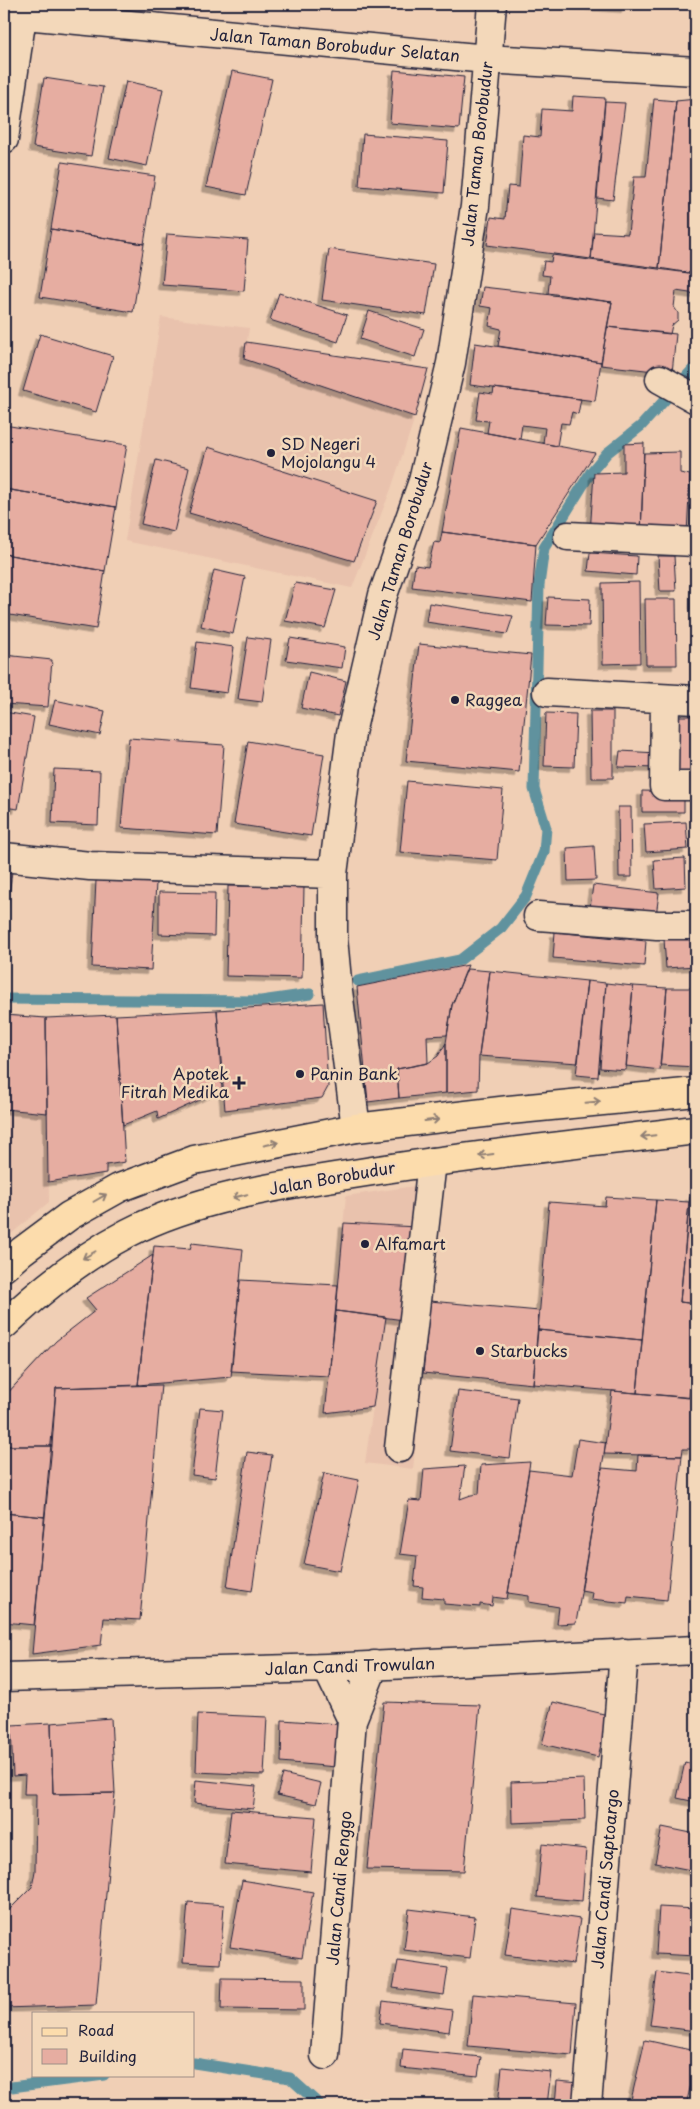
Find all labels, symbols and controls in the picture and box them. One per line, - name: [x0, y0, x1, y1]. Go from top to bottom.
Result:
- street label: Jalan Taman Borobudur Selatan: [209, 21, 461, 67]
- street label: Jalan Taman Borobudur: [454, 60, 498, 247]
- place label: SD Negeri Mojolangu 4: [281, 431, 376, 473]
- marker: SD Negeri Mojolangu 4: [265, 447, 277, 459]
- street label: Jalan Taman Borobudur: [360, 458, 438, 643]
- place label: Raggea: [465, 687, 522, 711]
- marker: Raggea: [449, 694, 461, 706]
- place label: Apotek Fitrah Medika: [121, 1061, 230, 1103]
- place label: Panin Bank: [310, 1061, 398, 1085]
- marker: Panin Bank: [294, 1068, 306, 1080]
- marker: Apotek Fitrah Medika: [233, 1077, 245, 1089]
- one-way arrow: [585, 1097, 601, 1106]
- one-way arrow: [423, 1115, 439, 1125]
- one-way arrow: [640, 1131, 656, 1141]
- one-way arrow: [263, 1139, 279, 1148]
- one-way arrow: [479, 1150, 495, 1160]
- street label: Jalan Borobudur: [267, 1154, 397, 1200]
- one-way arrow: [232, 1192, 248, 1201]
- one-way arrow: [93, 1193, 108, 1203]
- place label: Alfamart: [375, 1231, 446, 1255]
- marker: Alfamart: [359, 1238, 371, 1250]
- one-way arrow: [83, 1250, 97, 1260]
- place label: Starbucks: [490, 1338, 568, 1362]
- marker: Starbucks: [474, 1345, 486, 1357]
- street label: Jalan Candi Trowulan: [264, 1650, 435, 1680]
- street label: Jalan Candi Saptoargo: [584, 1788, 624, 1970]
- street label: Jalan Candi Renggo: [319, 1810, 357, 1966]
- legend: [32, 2012, 195, 2076]
- text: Road: [78, 2018, 114, 2041]
- text: Building: [78, 2044, 137, 2067]

